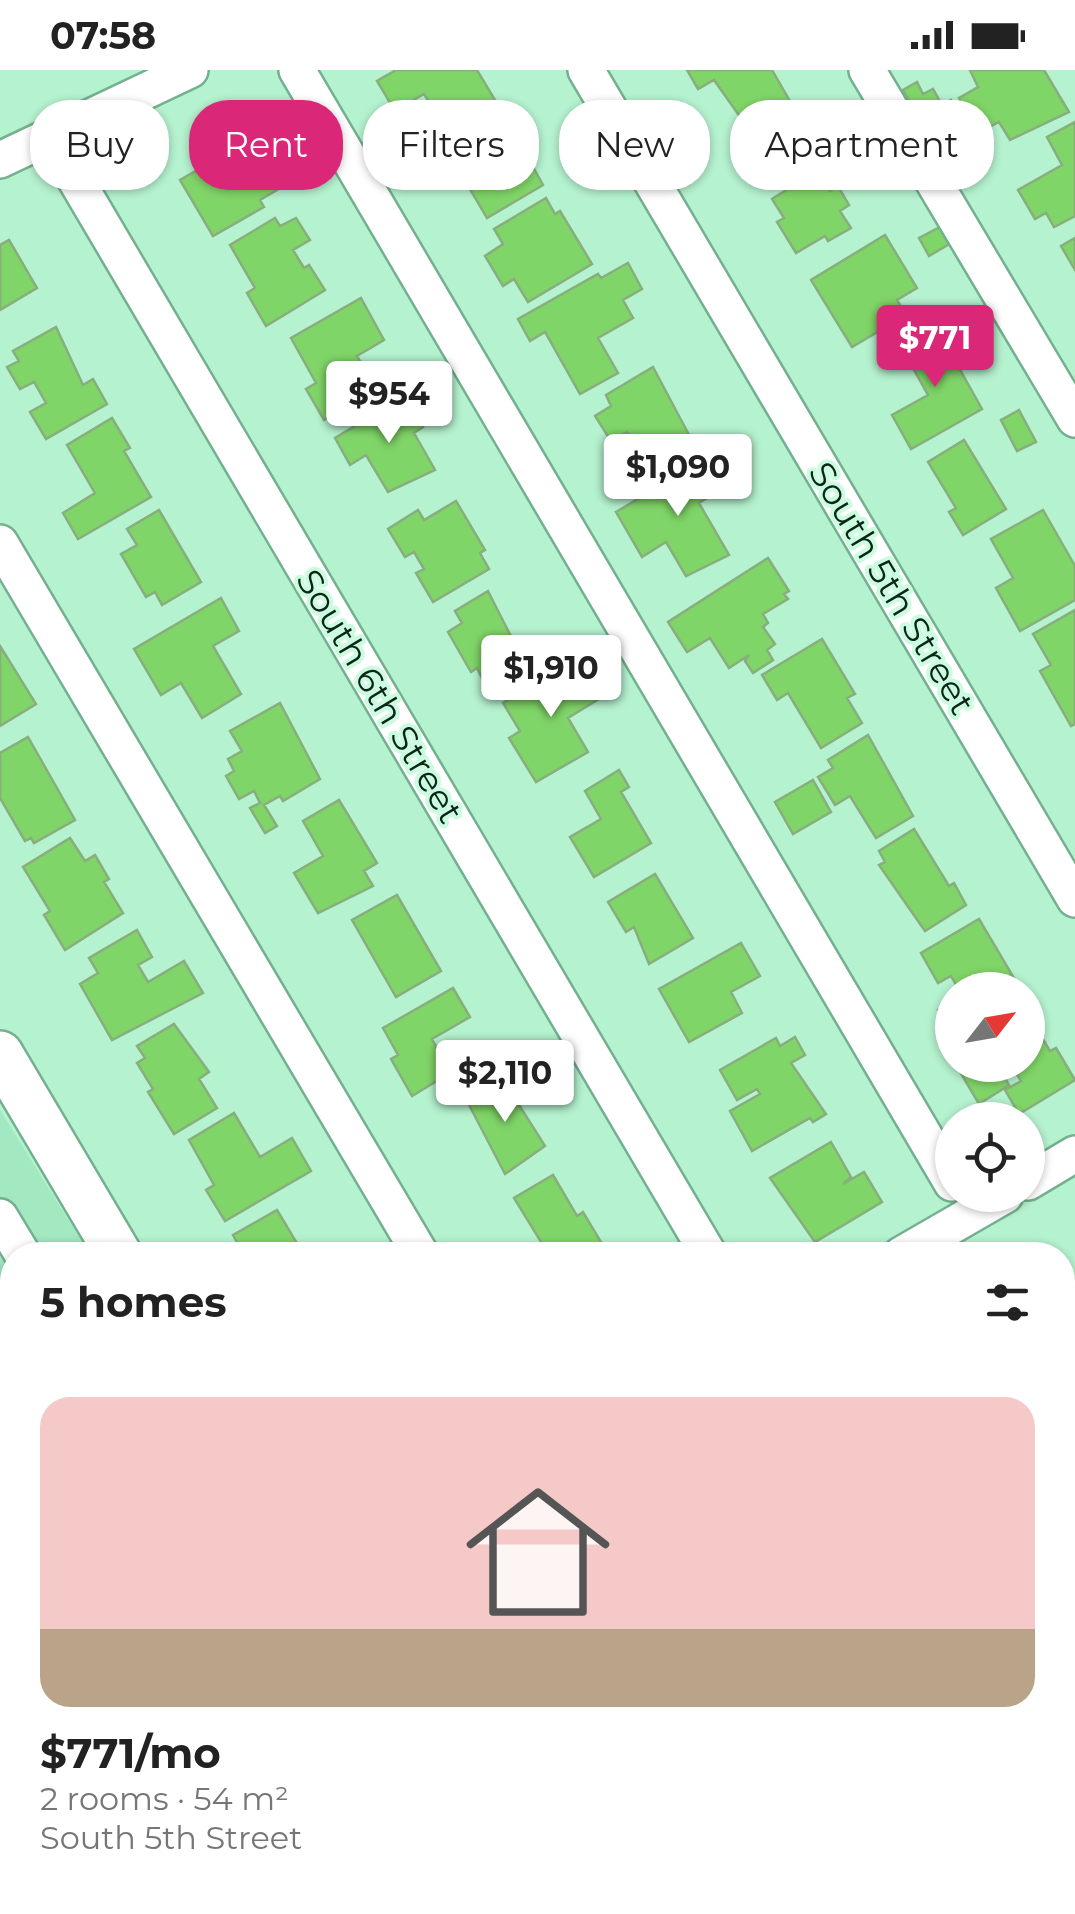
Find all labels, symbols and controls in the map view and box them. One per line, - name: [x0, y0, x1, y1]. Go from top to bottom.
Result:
- text: 07:58: [50, 12, 156, 59]
- chip: Buy: [30, 100, 169, 190]
- chip: Rent: [189, 100, 343, 190]
- chip: Filters: [363, 100, 539, 190]
- chip: New: [559, 100, 710, 190]
- chip: Apartment: [730, 100, 994, 190]
- pin: $771: [876, 305, 994, 390]
- text: $771: [899, 318, 971, 357]
- pin: $954: [330, 361, 448, 446]
- text: $954: [348, 374, 430, 413]
- pin: $1,090: [597, 434, 759, 519]
- text: $1,090: [626, 447, 730, 486]
- street label: South 5th Street: [800, 454, 984, 722]
- street label: South 6th Street: [287, 561, 473, 831]
- pin: $1,910: [470, 635, 632, 720]
- text: $1,910: [503, 648, 599, 687]
- north arrow: [935, 972, 1045, 1082]
- map controls: [935, 972, 1045, 1212]
- pin: $2,110: [424, 1040, 586, 1125]
- text: $2,110: [458, 1053, 552, 1092]
- button: locate: [935, 1102, 1045, 1212]
- icon: filters: [980, 1275, 1035, 1330]
- text: 5 homes: [40, 1276, 227, 1328]
- icon: home: [448, 1462, 628, 1642]
- text: $771/mo: [40, 1727, 221, 1779]
- text: 2 rooms · 54 m²: [40, 1779, 289, 1818]
- text: South 5th Street: [40, 1818, 302, 1857]

